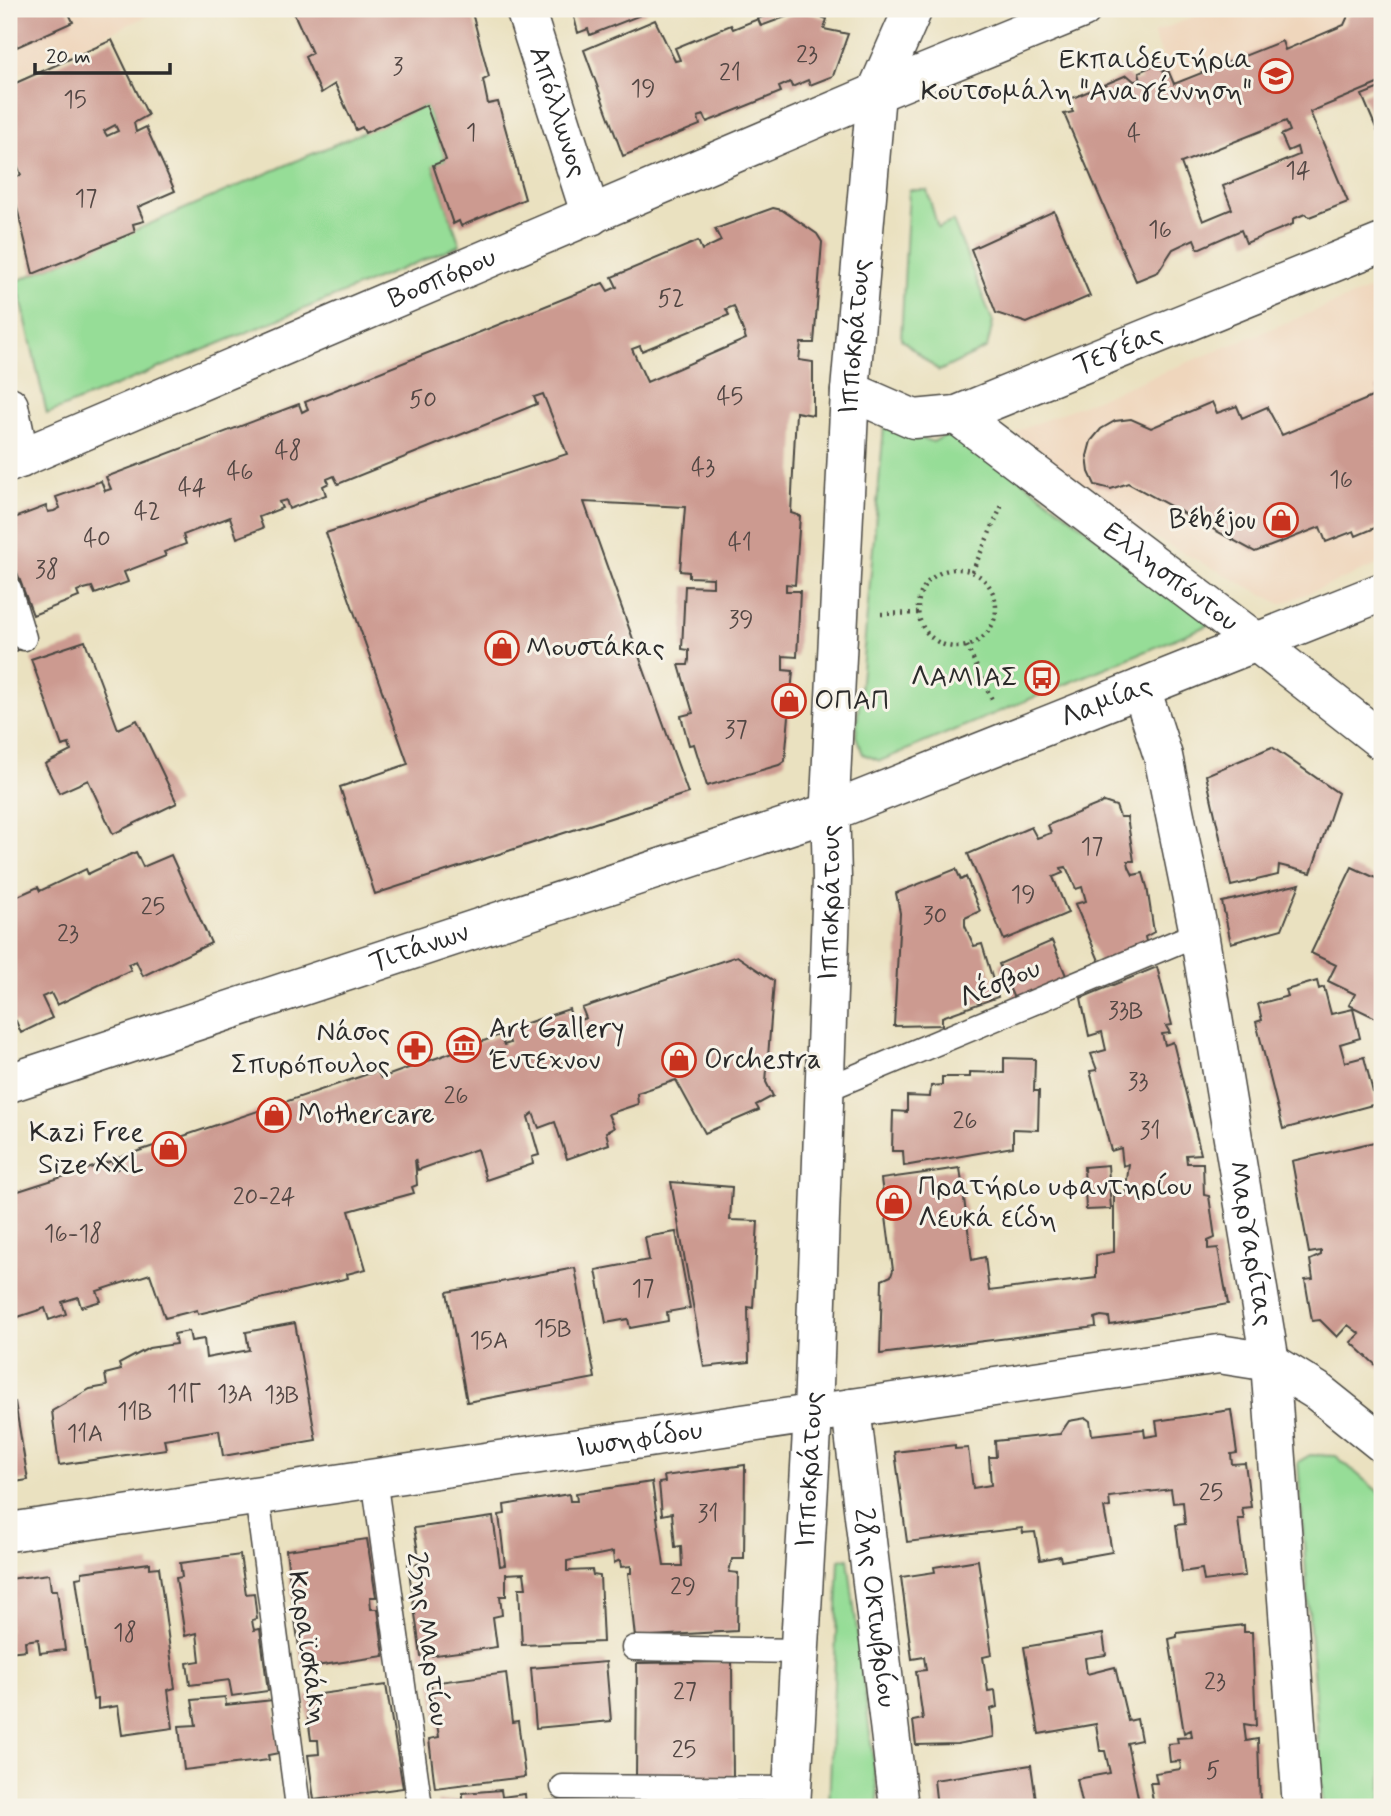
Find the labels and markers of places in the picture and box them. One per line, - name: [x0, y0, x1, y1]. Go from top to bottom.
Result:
- place label: Εκπαιδευτήρια Κουτσομάλη "Αναγέννηση": [921, 42, 1252, 111]
- school or university icon: Εκπαιδευτήρια Κουτσομάλη "Αναγέννηση": [1257, 57, 1295, 95]
- shop icon: Bébéjou: [1262, 501, 1300, 539]
- place label: Bébéjou: [1169, 502, 1256, 539]
- shop icon: Μουστάκας: [483, 629, 521, 667]
- place label: Μουστάκας: [526, 630, 665, 667]
- bus stop icon: ΛΑΜΙΑΣ: [1023, 659, 1061, 697]
- place label: ΛΑΜΙΑΣ: [911, 660, 1018, 697]
- shop icon: ΟΠΑΠ: [770, 682, 808, 720]
- place label: ΟΠΑΠ: [814, 683, 889, 720]
- place label: Art Gallery Έντεχνον: [489, 1011, 624, 1080]
- place label: Νάσος Σπυρόπουλος: [231, 1015, 390, 1084]
- museum icon: Art Gallery Έντεχνον: [445, 1026, 483, 1064]
- pharmacy icon: Νάσος Σπυρόπουλος: [396, 1030, 434, 1068]
- shop icon: Orchestra: [660, 1041, 698, 1079]
- place label: Orchestra: [704, 1042, 822, 1079]
- shop icon: Mothercare: [255, 1096, 293, 1134]
- place label: Mothercare: [298, 1097, 435, 1134]
- place label: Kazi Free Size XXL: [29, 1115, 144, 1184]
- shop icon: Kazi Free Size XXL: [150, 1130, 188, 1168]
- place label: Πρατήριο υφαντηρίου Λευκά είδη: [918, 1169, 1192, 1238]
- shop icon: Πρατήριο υφαντηρίου Λευκά είδη: [875, 1184, 913, 1222]

